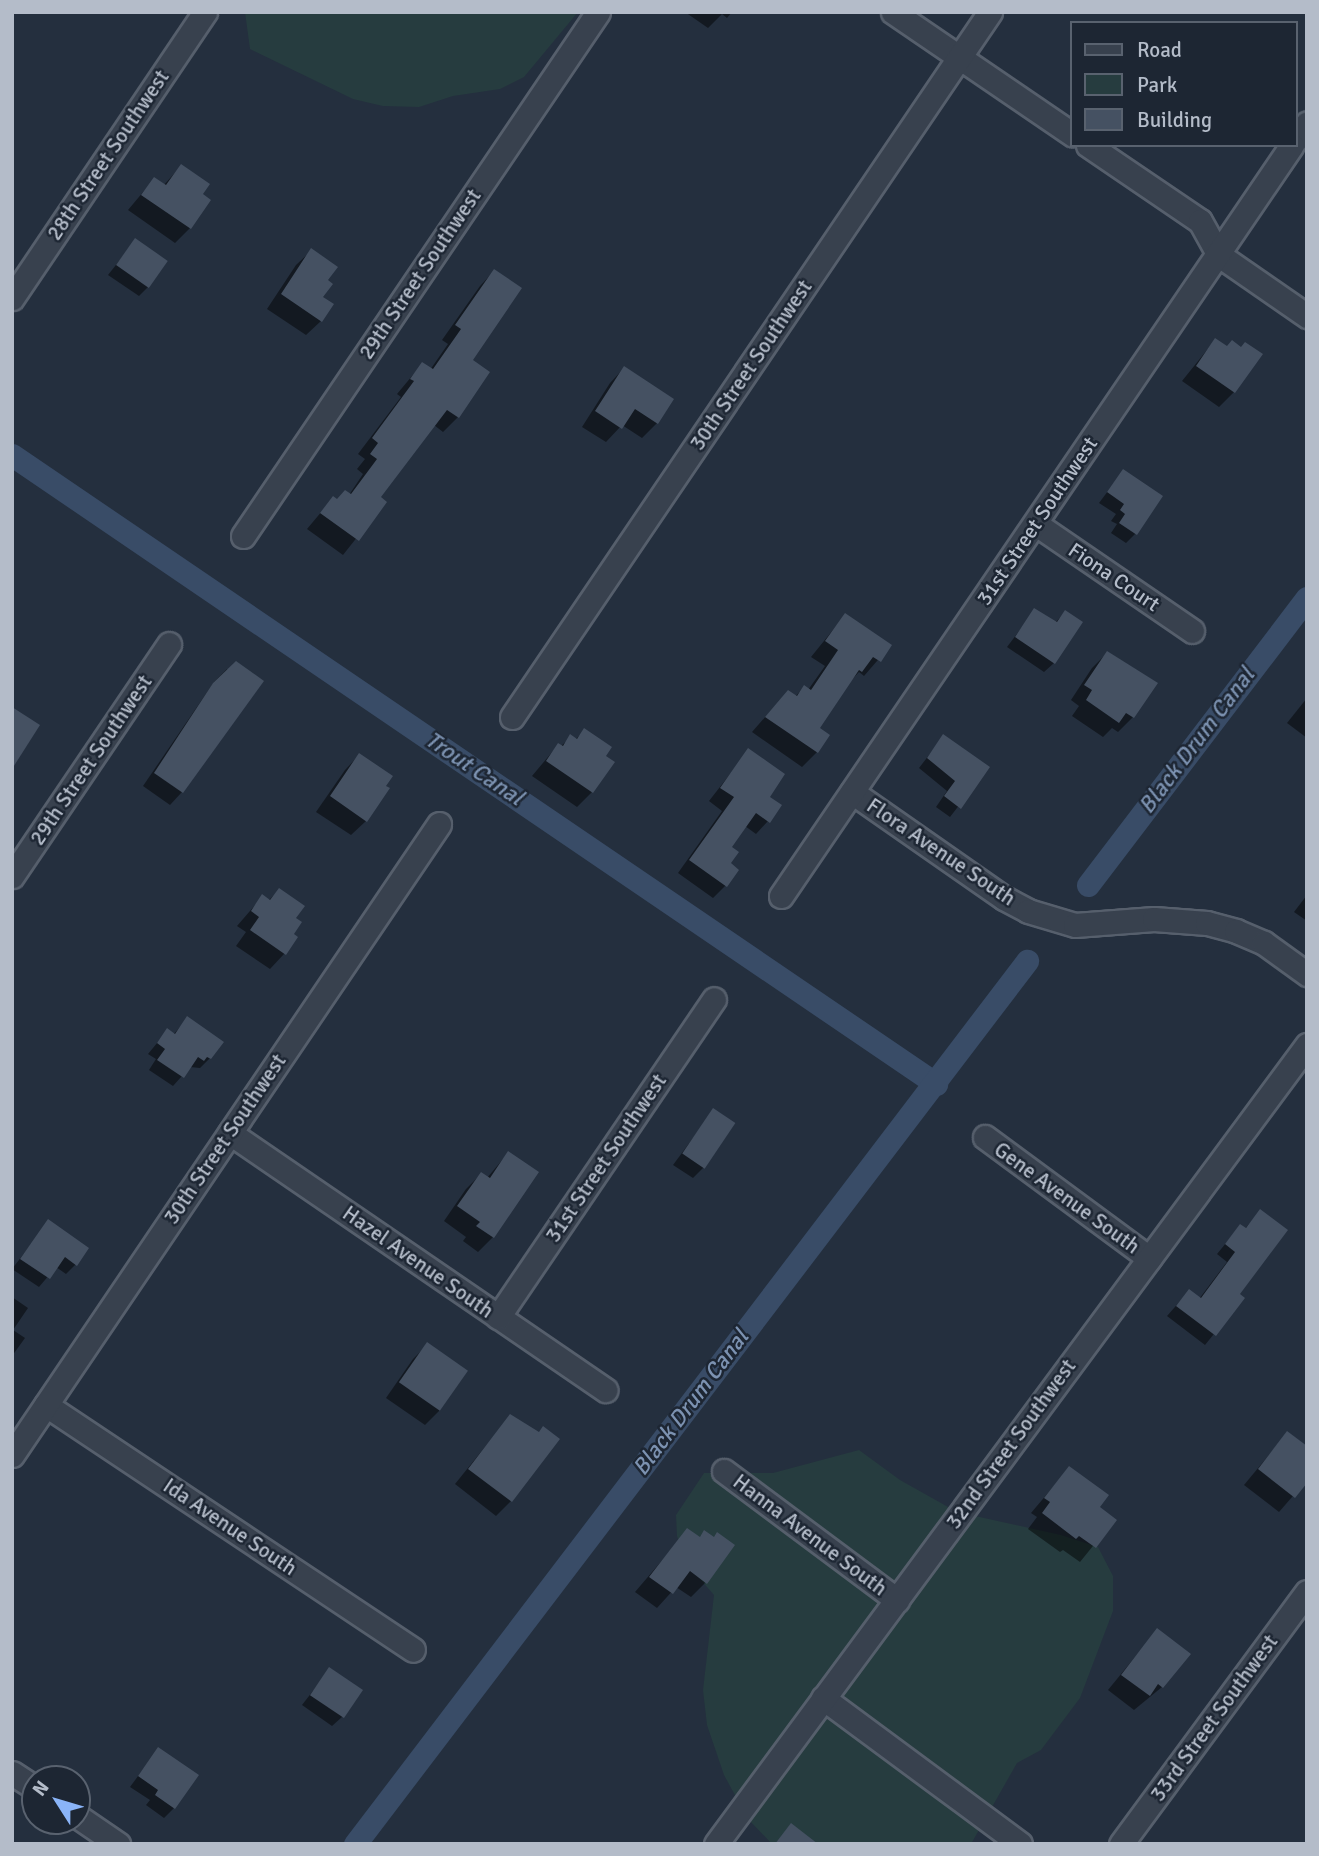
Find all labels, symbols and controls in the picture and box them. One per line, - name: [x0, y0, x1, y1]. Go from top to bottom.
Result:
- legend: [1070, 21, 1298, 147]
- text: Road: [1137, 37, 1182, 63]
- street label: 28th Street Southwest: [42, 65, 174, 245]
- text: Park: [1137, 72, 1177, 98]
- text: Building: [1137, 107, 1212, 133]
- street label: 29th Street Southwest: [354, 184, 486, 364]
- street label: 30th Street Southwest: [685, 275, 817, 455]
- street label: 31st Street Southwest: [971, 432, 1103, 610]
- street label: Fiona Court: [1064, 537, 1164, 617]
- water label: Black Drum Canal: [1133, 663, 1261, 819]
- street label: 29th Street Southwest: [25, 670, 157, 850]
- water label: Trout Canal: [420, 726, 528, 812]
- street label: Flora Avenue South: [862, 793, 1020, 911]
- street label: 30th Street Southwest: [159, 1049, 291, 1229]
- street label: 31st Street Southwest: [540, 1069, 672, 1247]
- street label: Gene Avenue South: [989, 1137, 1145, 1259]
- street label: Hazel Avenue South: [338, 1201, 498, 1323]
- water label: Black Drum Canal: [627, 1325, 755, 1481]
- street label: 32nd Street Southwest: [941, 1354, 1081, 1534]
- street label: Hanna Avenue South: [728, 1469, 892, 1601]
- street label: Ida Avenue South: [158, 1473, 302, 1581]
- street label: 33rd Street Southwest: [1145, 1630, 1283, 1806]
- north arrow: [21, 1765, 91, 1835]
- text: N: [27, 1776, 54, 1801]

